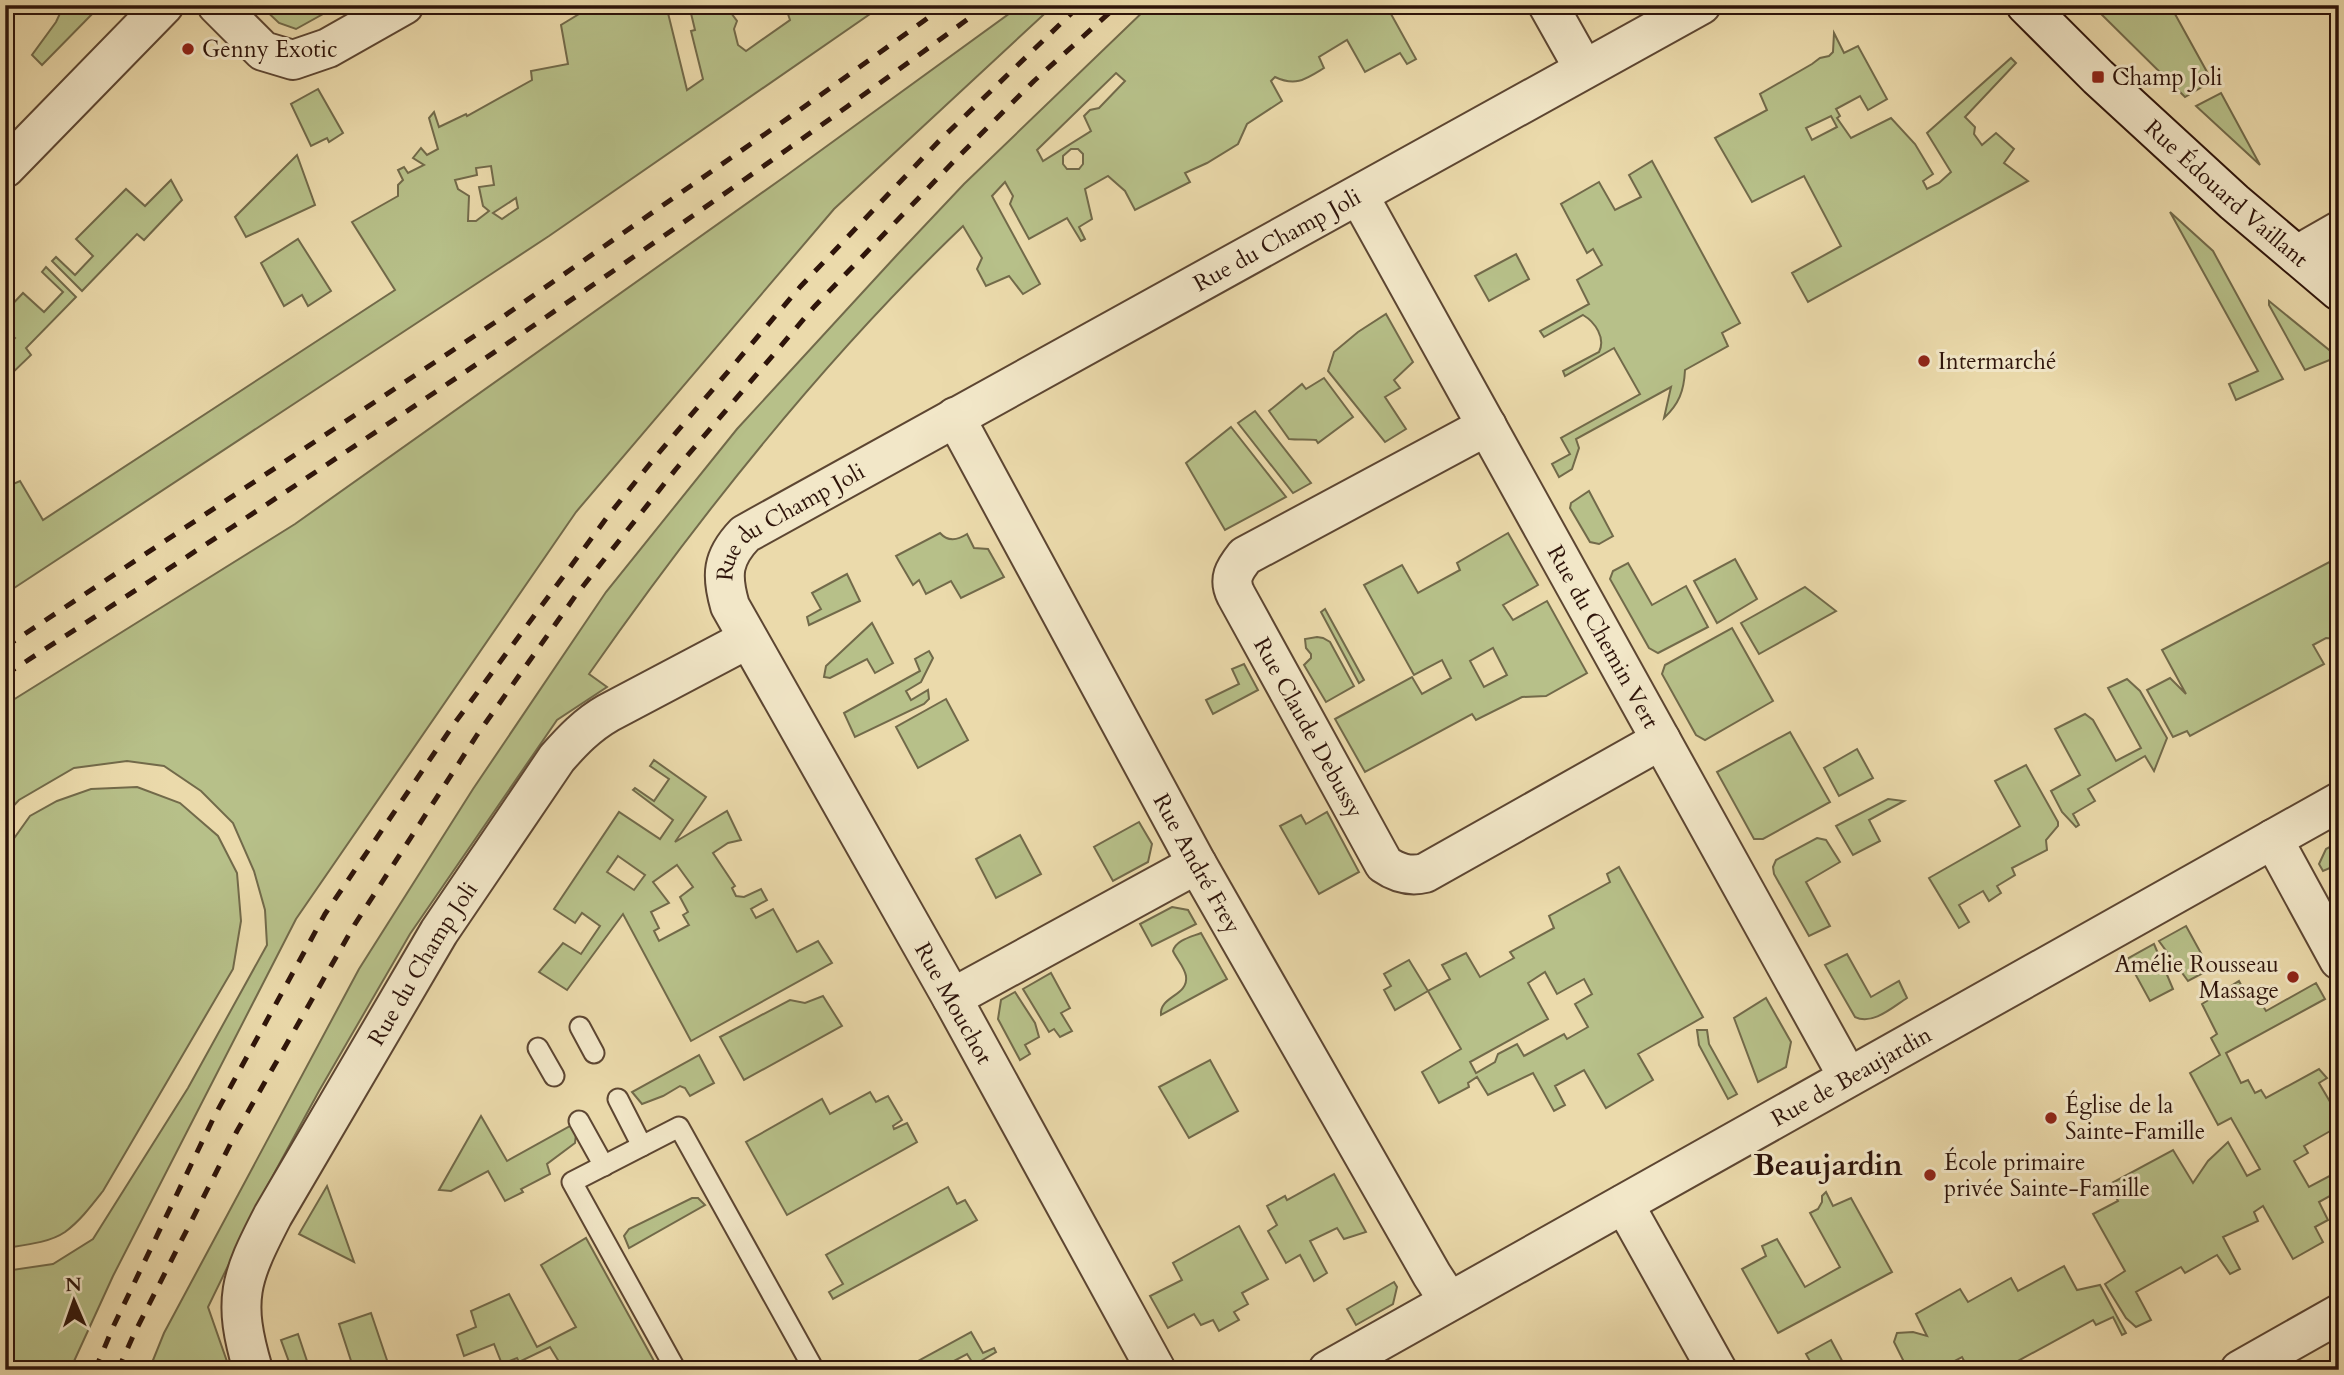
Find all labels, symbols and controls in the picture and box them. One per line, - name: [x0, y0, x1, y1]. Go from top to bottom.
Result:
- place label: Genny Exotic: [202, 34, 337, 65]
- marker: Genny Exotic: [180, 41, 196, 57]
- place label: Champ Joli: [2112, 62, 2223, 93]
- marker: Champ Joli: [2090, 69, 2106, 85]
- street label: Rue Édouard Vaillant: [2138, 112, 2315, 274]
- street label: Rue du Champ Joli: [1188, 181, 1366, 299]
- place label: Intermarché: [1938, 346, 2056, 377]
- marker: Intermarché: [1916, 353, 1932, 369]
- street label: Rue du Champ Joli: [709, 456, 870, 582]
- street label: Rue du Chemin Vert: [1540, 540, 1666, 734]
- street label: Rue Claude Debussy: [1246, 632, 1371, 824]
- street label: Rue André Frey: [1146, 788, 1249, 939]
- street label: Rue du Champ Joli: [361, 876, 485, 1051]
- street label: Rue Mouchot: [907, 937, 1000, 1070]
- place label: Amélie Rousseau Massage: [2114, 949, 2279, 1006]
- marker: Amélie Rousseau Massage: [2285, 969, 2301, 985]
- street label: Rue de Beaujardin: [1766, 1019, 1937, 1134]
- place label: Église de la Sainte-Famille: [2065, 1090, 2205, 1147]
- marker: Église de la Sainte-Famille: [2043, 1110, 2059, 1126]
- district label: Beaujardin: [1753, 1145, 1903, 1186]
- place label: École primaire privée Sainte-Famille: [1944, 1147, 2150, 1204]
- marker: École primaire privée Sainte-Famille: [1922, 1167, 1938, 1183]
- north arrow: [38, 1266, 108, 1336]
- text: N: [65, 1272, 83, 1298]

